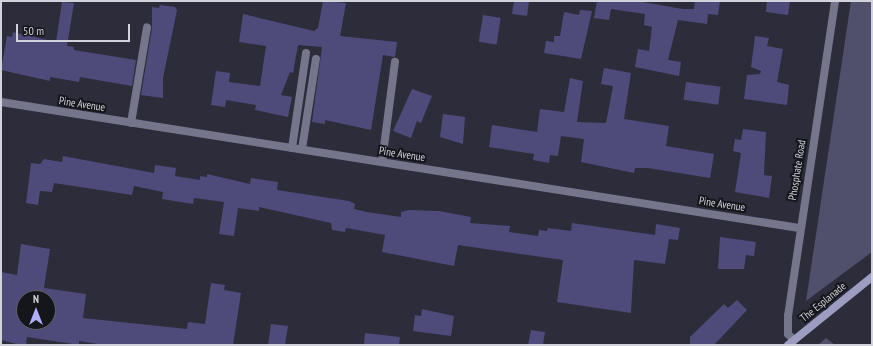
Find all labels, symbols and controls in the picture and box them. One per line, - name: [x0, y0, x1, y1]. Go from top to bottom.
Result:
- scale bar: [18, 16, 132, 42]
- text: 50 m: [23, 23, 44, 38]
- street label: Pine Avenue: [58, 94, 106, 114]
- street label: Phosphate Road: [786, 139, 808, 201]
- street label: Pine Avenue: [378, 144, 426, 164]
- street label: Pine Avenue: [698, 194, 746, 214]
- street label: The Esplanade: [797, 279, 849, 325]
- north arrow: [16, 290, 56, 330]
- text: N: [33, 292, 39, 306]

